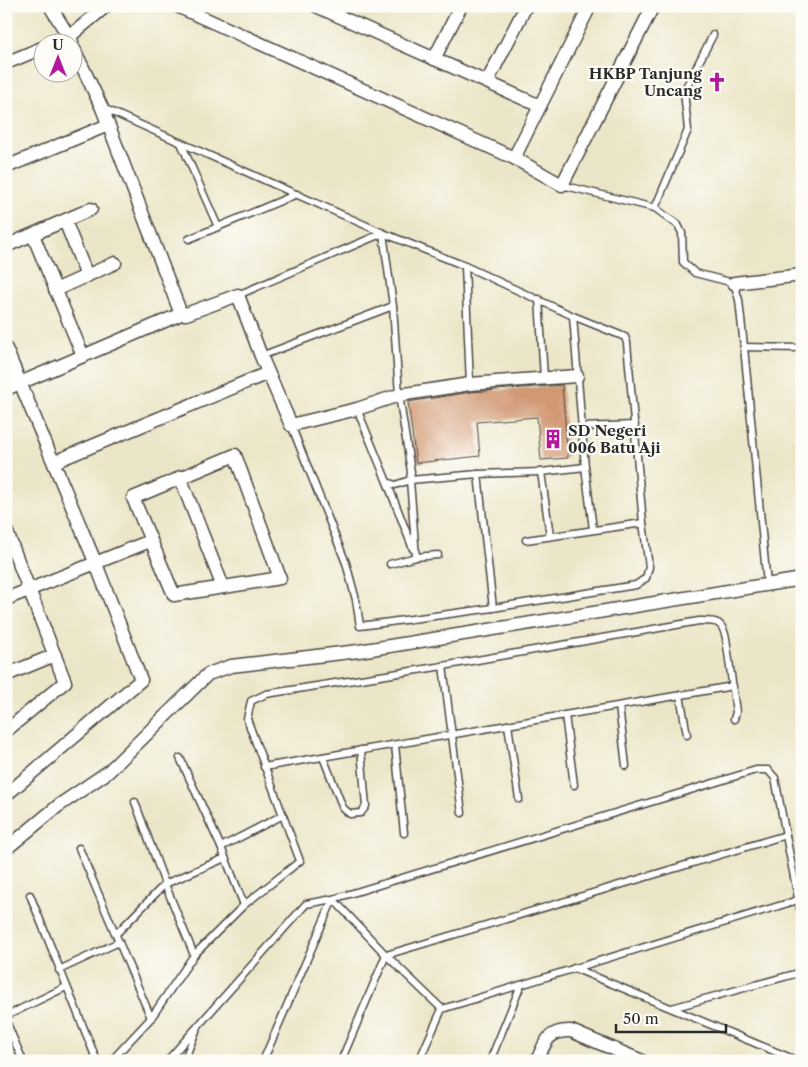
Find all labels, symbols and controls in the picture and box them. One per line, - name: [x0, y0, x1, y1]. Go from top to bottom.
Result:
- north arrow: [32, 32, 82, 82]
- text: U: [52, 36, 64, 54]
- place label: HKBP Tanjung Uncang: [589, 64, 702, 100]
- church icon: HKBP Tanjung Uncang: [706, 71, 728, 93]
- place label: SD Negeri 006 Batu Aji: [568, 421, 661, 457]
- building icon: SD Negeri 006 Batu Aji: [542, 428, 564, 450]
- scale bar: [616, 1002, 726, 1034]
- text: 50 m: [623, 1009, 659, 1028]

